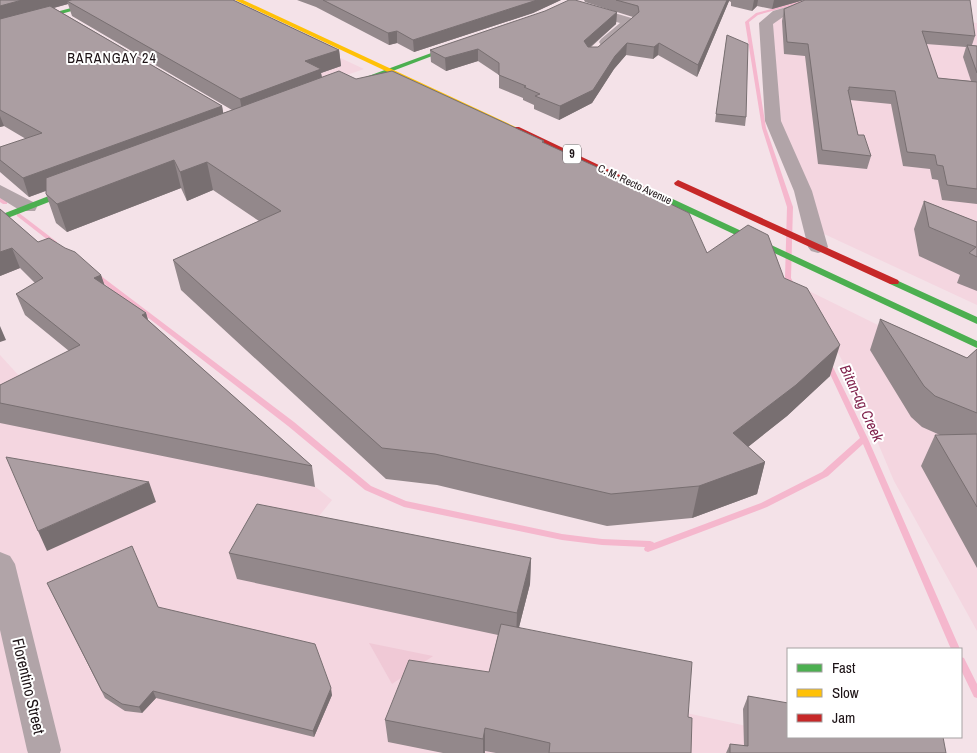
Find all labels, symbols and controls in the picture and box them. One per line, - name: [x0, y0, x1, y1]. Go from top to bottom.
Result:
- district label: BARANGAY 24: [67, 49, 157, 67]
- road number: 9: [563, 144, 581, 164]
- street label: C. M. Recto Avenue: [596, 161, 674, 207]
- water label: Bitan-ag Creek: [835, 361, 889, 446]
- street label: Florentino Street: [7, 636, 51, 736]
- legend: [787, 648, 962, 738]
- text: Fast: [832, 657, 856, 678]
- text: Slow: [832, 682, 859, 703]
- text: Jam: [832, 707, 855, 728]

